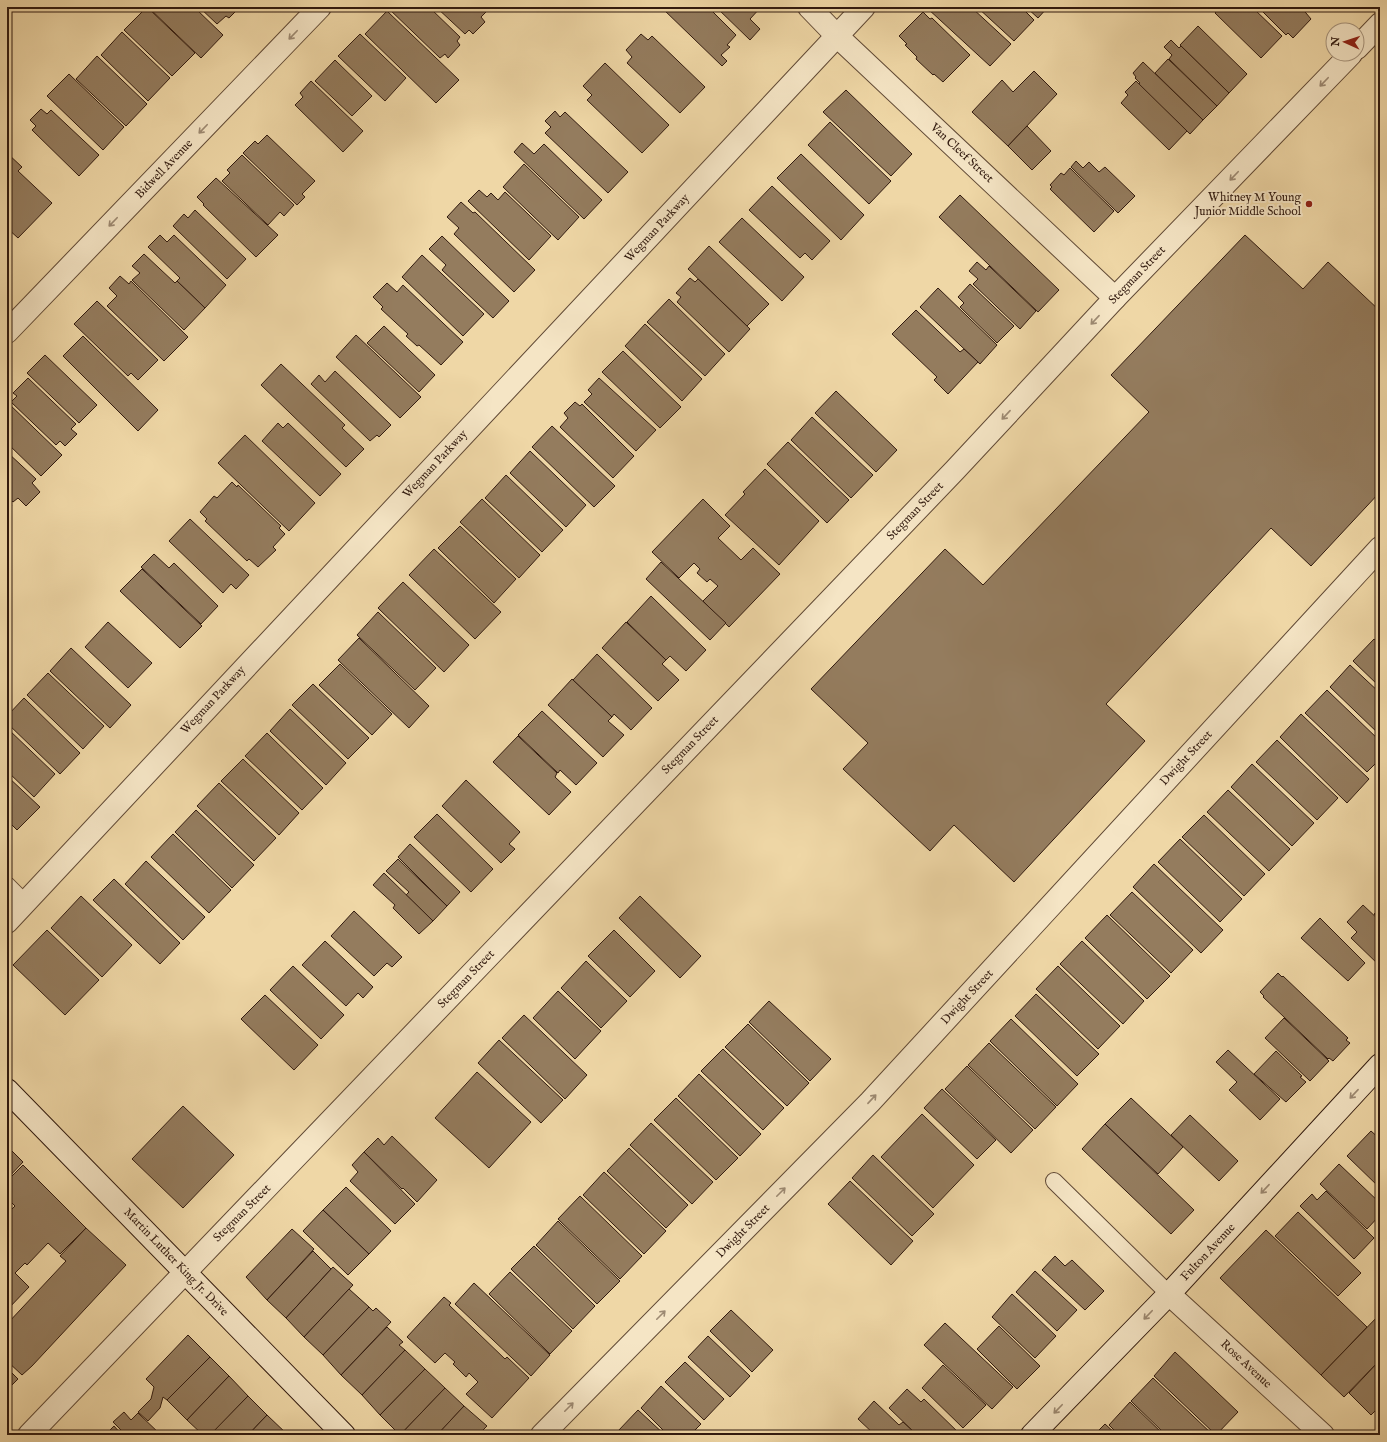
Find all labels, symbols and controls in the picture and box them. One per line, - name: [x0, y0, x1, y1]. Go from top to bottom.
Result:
- north arrow: [1325, 22, 1365, 62]
- one-way arrow: [288, 30, 298, 40]
- text: N: [1329, 36, 1343, 48]
- one-way arrow: [1319, 77, 1329, 87]
- street label: Van Cleef Street: [927, 119, 997, 186]
- one-way arrow: [198, 124, 208, 134]
- street label: Bidwell Avenue: [132, 136, 196, 202]
- one-way arrow: [1229, 170, 1238, 181]
- place label: Whitney M Young Junior Middle School: [1193, 190, 1302, 220]
- street label: Wegman Parkway: [622, 191, 693, 265]
- marker: Whitney M Young Junior Middle School: [1304, 199, 1314, 209]
- one-way arrow: [108, 217, 117, 227]
- street label: Stegman Street: [1105, 243, 1169, 307]
- one-way arrow: [1090, 315, 1100, 325]
- one-way arrow: [1001, 410, 1011, 420]
- street label: Wegman Parkway: [400, 427, 471, 501]
- street label: Stegman Street: [883, 479, 947, 543]
- street label: Wegman Parkway: [178, 663, 249, 737]
- street label: Stegman Street: [658, 713, 722, 777]
- street label: Dwight Street: [1157, 727, 1215, 789]
- street label: Stegman Street: [434, 947, 498, 1011]
- street label: Dwight Street: [938, 966, 996, 1028]
- one-way arrow: [1349, 1089, 1358, 1099]
- one-way arrow: [868, 1094, 877, 1104]
- street label: Stegman Street: [210, 1181, 274, 1245]
- one-way arrow: [1261, 1184, 1270, 1194]
- one-way arrow: [776, 1187, 786, 1197]
- street label: Dwight Street: [713, 1201, 773, 1261]
- street label: Martin Luther King Jr. Drive: [120, 1205, 232, 1320]
- street label: Fulton Avenue: [1178, 1220, 1239, 1284]
- one-way arrow: [656, 1310, 666, 1320]
- one-way arrow: [1143, 1310, 1153, 1320]
- street label: Rose Avenue: [1217, 1336, 1275, 1392]
- one-way arrow: [564, 1402, 574, 1412]
- one-way arrow: [1053, 1404, 1063, 1414]

